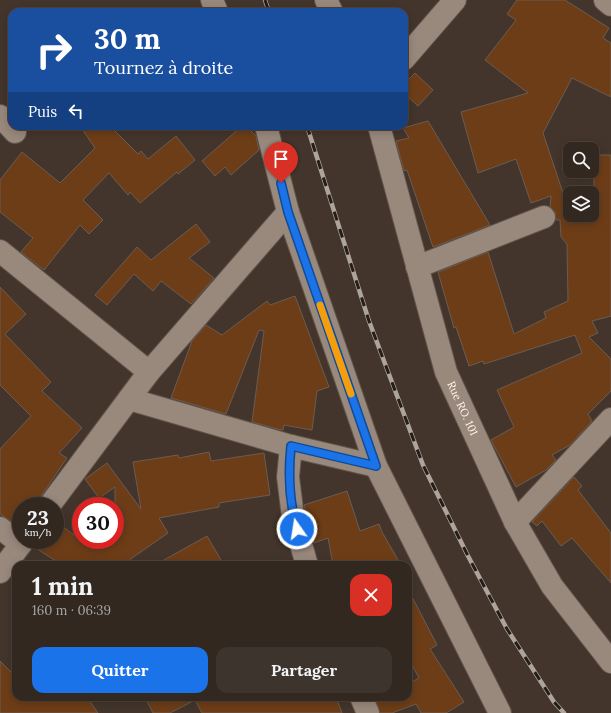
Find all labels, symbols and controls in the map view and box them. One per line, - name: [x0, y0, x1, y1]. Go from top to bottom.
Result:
- text: 30 m: [94, 21, 161, 57]
- icon: right: [28, 24, 80, 76]
- text: Tournez à droite: [94, 56, 233, 79]
- icon: left: [65, 100, 87, 122]
- text: Puis: [28, 102, 57, 121]
- pin: [264, 142, 298, 183]
- map controls: [563, 142, 599, 222]
- button: search: [563, 142, 599, 178]
- icon: arrive: [270, 148, 292, 170]
- button: layers: [563, 186, 599, 222]
- street label: Rue RO. 101: [444, 379, 481, 438]
- speed limit sign: 30: [72, 497, 124, 549]
- text: 23: [27, 505, 49, 530]
- position arrow: [276, 508, 318, 550]
- text: km/h: [24, 526, 52, 539]
- text: 1 min: [32, 571, 93, 602]
- button: close: [350, 574, 392, 616]
- text: 160 m · 06:39: [32, 602, 111, 619]
- button: Quitter: [32, 647, 208, 693]
- button: Partager: [216, 647, 392, 693]

